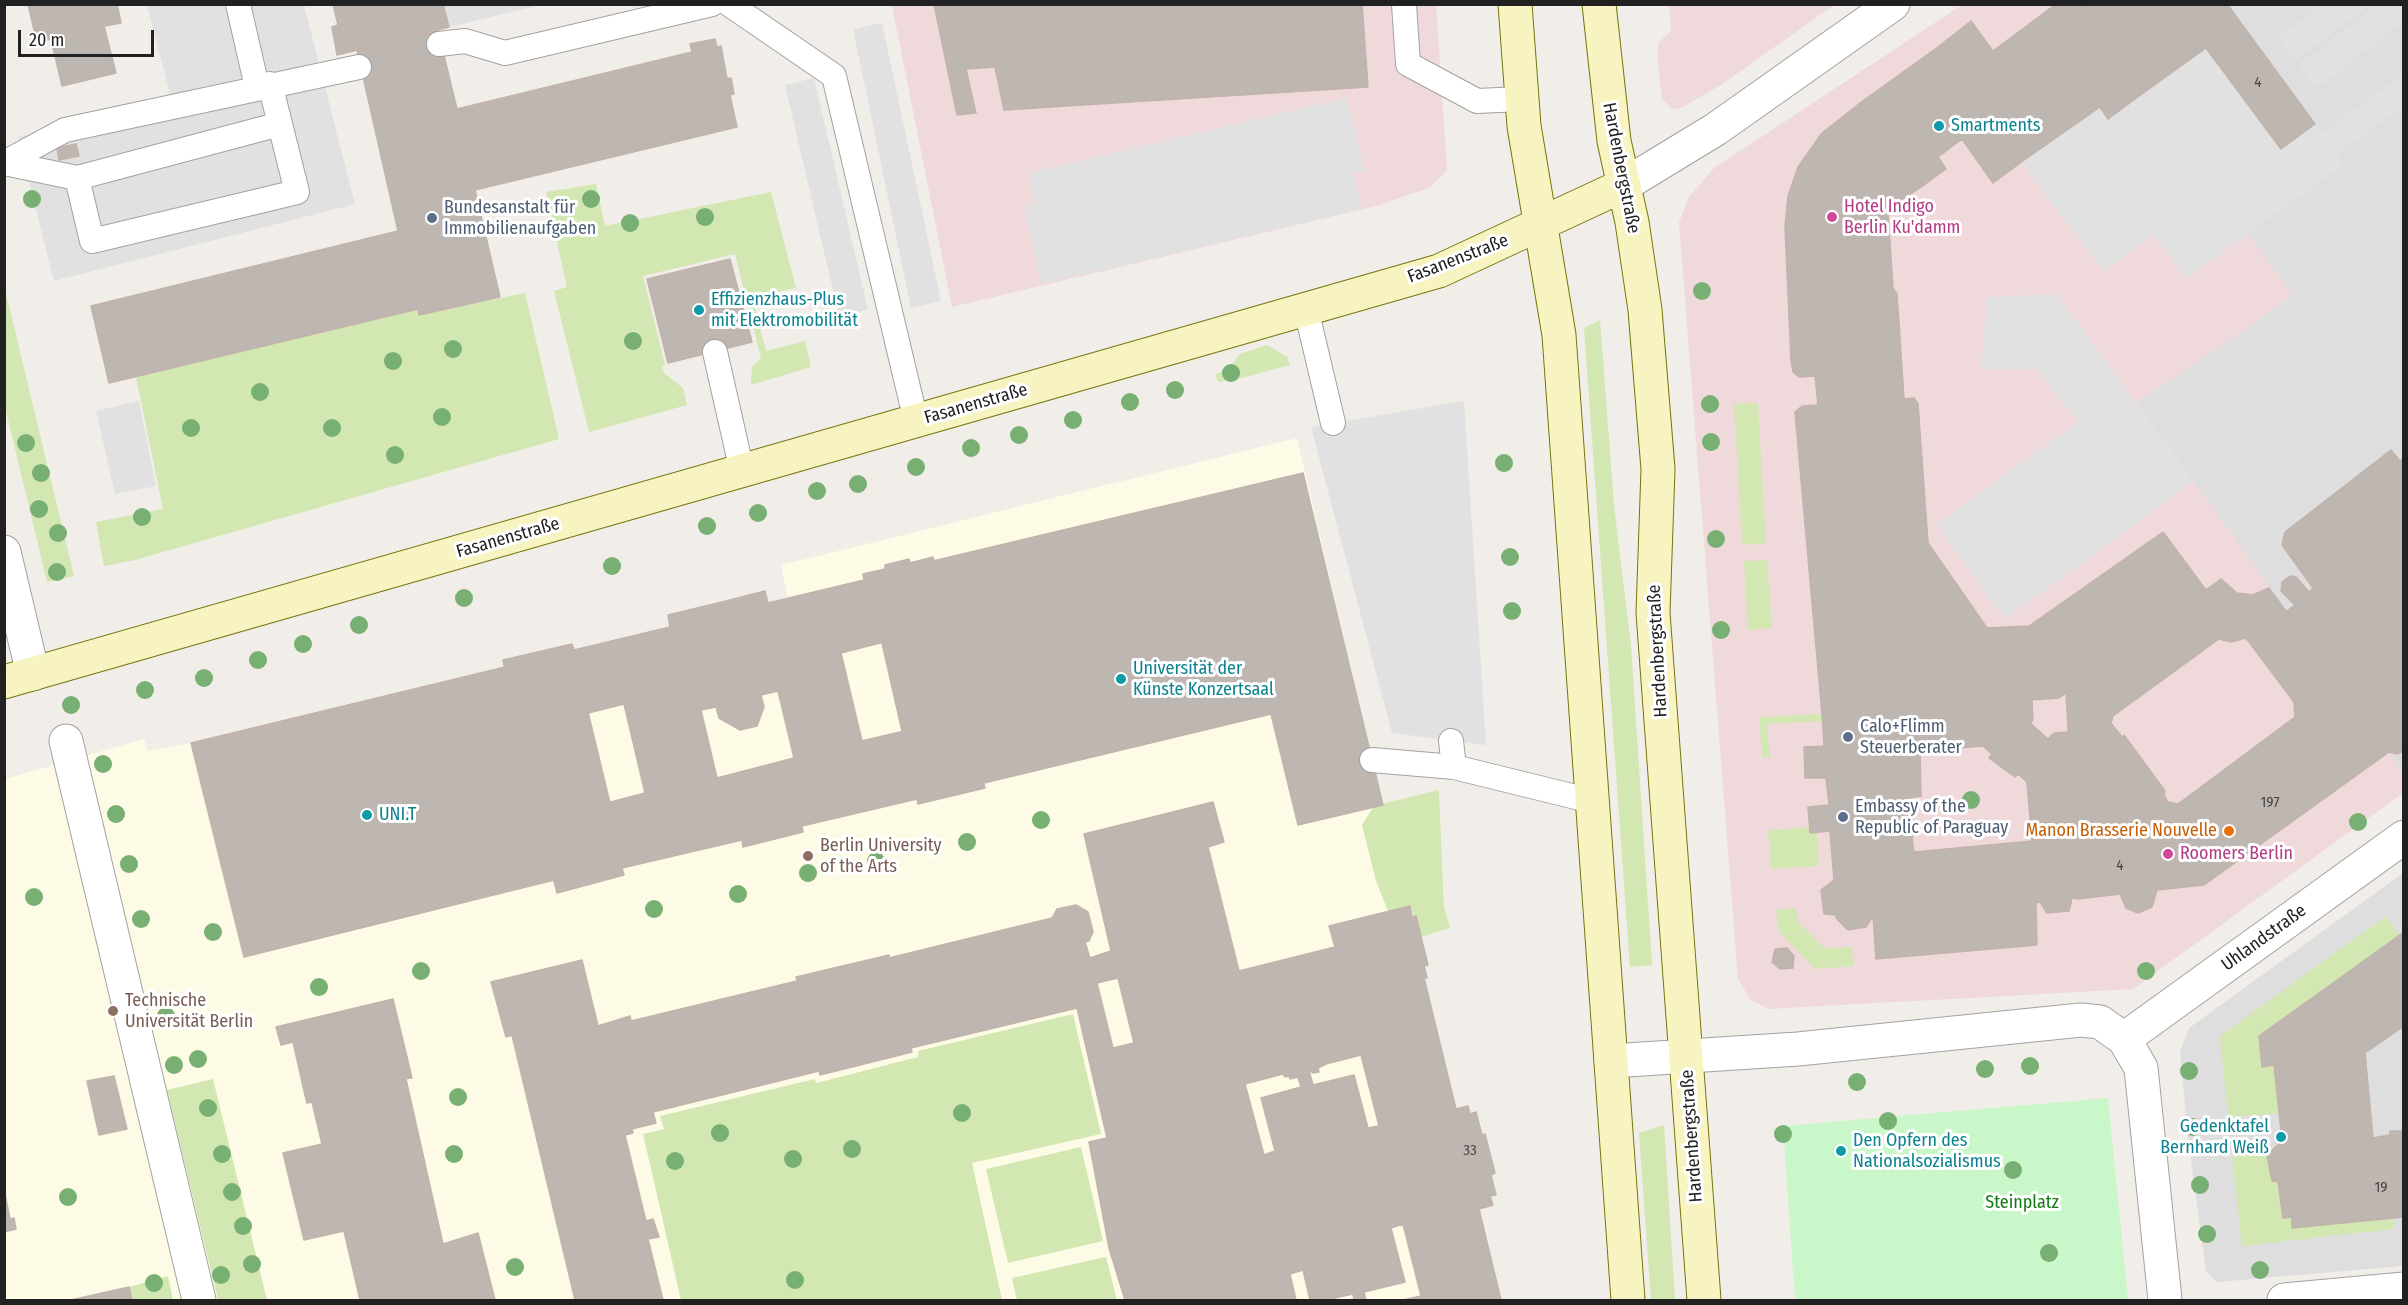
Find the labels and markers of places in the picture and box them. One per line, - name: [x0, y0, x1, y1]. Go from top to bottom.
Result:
- place label: Smartments: [1951, 115, 2041, 137]
- marker: Smartments: [1932, 119, 1946, 133]
- place label: Hotel Indigo Berlin Ku'damm: [1844, 196, 1960, 238]
- place label: Bundesanstalt für Immobilienaufgaben: [444, 197, 596, 240]
- marker: Hotel Indigo Berlin Ku'damm: [1825, 210, 1839, 224]
- marker: Bundesanstalt für Immobilienaufgaben: [425, 211, 439, 225]
- place label: Effizienzhaus-Plus mit Elektromobilität: [711, 289, 858, 332]
- marker: Effizienzhaus-Plus mit Elektromobilität: [692, 303, 706, 317]
- place label: Universität der Künste Konzertsaal: [1133, 658, 1274, 700]
- marker: Universität der Künste Konzertsaal: [1114, 672, 1128, 686]
- place label: Calo+Flimm Steuerberater: [1860, 716, 1962, 758]
- marker: Calo+Flimm Steuerberater: [1841, 730, 1855, 744]
- place label: Embassy of the Republic of Paraguay: [1855, 796, 2008, 838]
- place label: UNI.T: [379, 804, 416, 826]
- marker: UNI.T: [360, 808, 374, 822]
- marker: Embassy of the Republic of Paraguay: [1836, 810, 1850, 824]
- place label: Manon Brasserie Nouvelle: [2025, 820, 2217, 842]
- marker: Manon Brasserie Nouvelle: [2222, 824, 2236, 838]
- place label: Berlin University of the Arts: [820, 835, 942, 878]
- place label: Roomers Berlin: [2180, 843, 2293, 865]
- marker: Roomers Berlin: [2161, 847, 2175, 861]
- marker: Berlin University of the Arts: [801, 849, 815, 863]
- place label: Technische Universität Berlin: [125, 990, 253, 1032]
- marker: Technische Universität Berlin: [106, 1004, 120, 1018]
- place label: Gedenktafel Bernhard Weiß: [2160, 1116, 2269, 1158]
- place label: Den Opfern des Nationalsozialismus: [1853, 1130, 2001, 1172]
- marker: Gedenktafel Bernhard Weiß: [2274, 1130, 2288, 1144]
- marker: Den Opfern des Nationalsozialismus: [1834, 1144, 1848, 1158]

